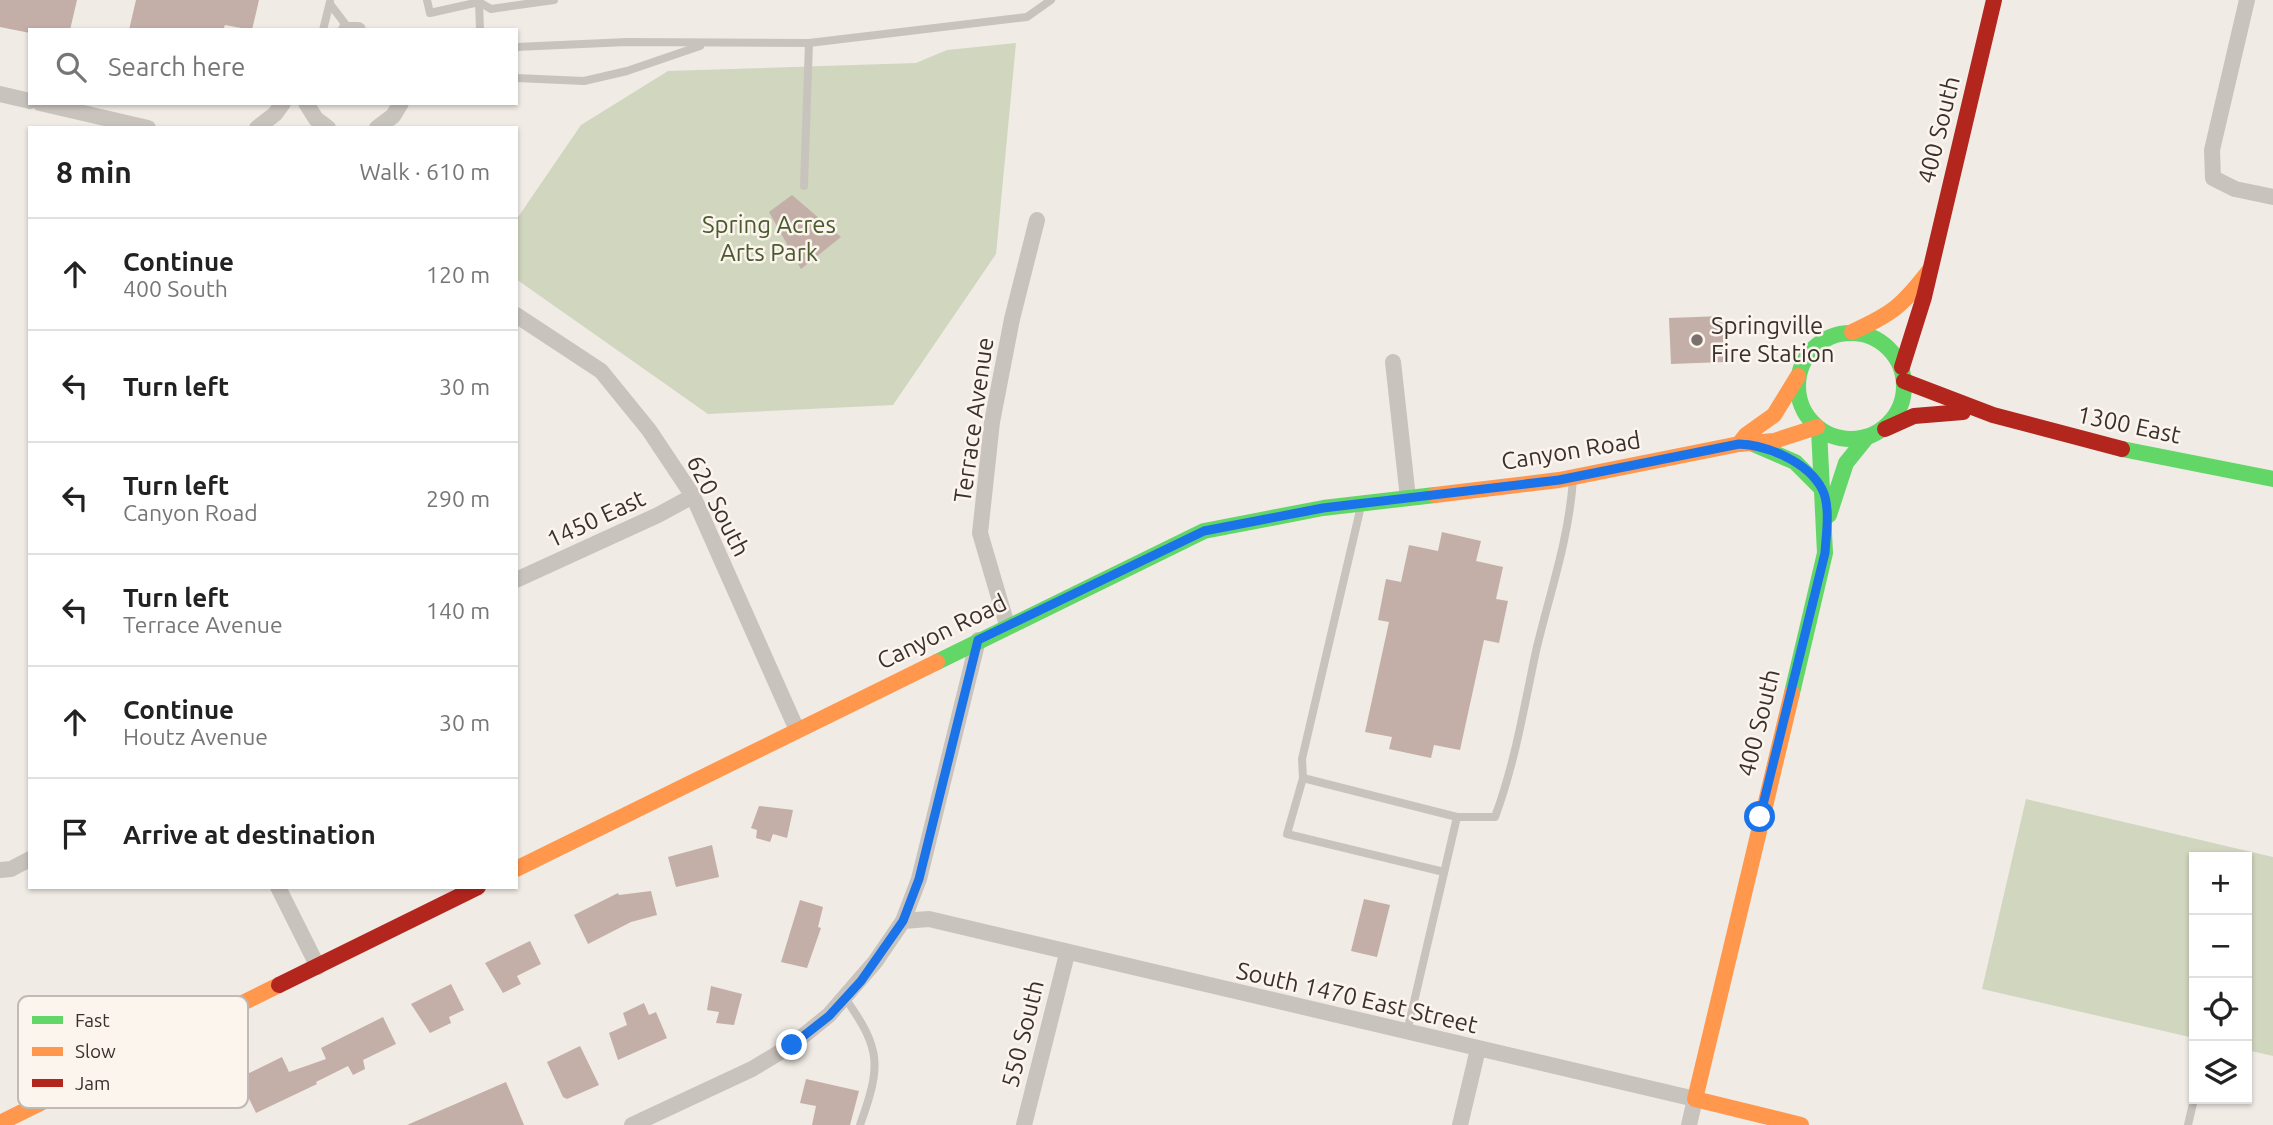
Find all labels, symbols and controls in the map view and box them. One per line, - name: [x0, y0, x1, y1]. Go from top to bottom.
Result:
- search box: [28, 28, 518, 105]
- icon: search: [52, 48, 90, 86]
- text: Search here: [108, 52, 245, 81]
- street label: 400 South: [1912, 73, 1965, 186]
- text: 8 min: [56, 155, 132, 189]
- text: Walk · 610 m: [359, 159, 490, 184]
- park label: Spring Acres Arts Park: [702, 211, 836, 266]
- text: Continue: [123, 247, 234, 276]
- icon: ahead: [56, 255, 94, 293]
- text: 120 m: [426, 262, 490, 287]
- text: 400 South: [123, 276, 228, 301]
- place label: Springville Fire Station: [1711, 312, 1835, 367]
- marker: Springville Fire Station: [1689, 332, 1705, 348]
- street label: Terrace Avenue: [949, 336, 998, 504]
- icon: left: [56, 367, 94, 405]
- text: Turn left: [123, 372, 229, 401]
- text: 30 m: [439, 374, 490, 399]
- street label: 1300 East: [2075, 400, 2184, 449]
- street label: Canyon Road: [1499, 426, 1643, 475]
- street label: 620 South: [682, 451, 755, 561]
- text: Turn left: [123, 471, 229, 500]
- icon: left: [56, 479, 94, 517]
- street label: 1450 East: [542, 484, 650, 553]
- text: 290 m: [426, 486, 490, 511]
- text: Canyon Road: [123, 500, 258, 525]
- text: Turn left: [123, 583, 229, 612]
- street label: Canyon Road: [873, 589, 1011, 675]
- icon: left: [56, 591, 94, 629]
- text: 140 m: [426, 598, 490, 623]
- text: Terrace Avenue: [123, 612, 283, 637]
- street label: 400 South: [1732, 666, 1785, 779]
- text: Continue: [123, 695, 234, 724]
- icon: ahead: [56, 703, 94, 741]
- text: 30 m: [439, 710, 490, 735]
- text: Houtz Avenue: [123, 724, 268, 749]
- route start: [1744, 801, 1775, 832]
- icon: arrive: [56, 815, 94, 853]
- text: Arrive at destination: [123, 820, 376, 849]
- map controls: [2189, 852, 2252, 1104]
- button: +: [2189, 852, 2252, 915]
- button: −: [2189, 915, 2252, 978]
- street label: South 1470 East Street: [1234, 957, 1481, 1039]
- street label: 550 South: [996, 977, 1049, 1090]
- button: locate: [2189, 978, 2252, 1041]
- legend: [18, 996, 248, 1108]
- text: Fast: [75, 1009, 110, 1031]
- route end: [776, 1029, 807, 1060]
- text: Slow: [75, 1040, 116, 1062]
- button: layers: [2189, 1041, 2252, 1104]
- text: Jam: [75, 1072, 111, 1094]

